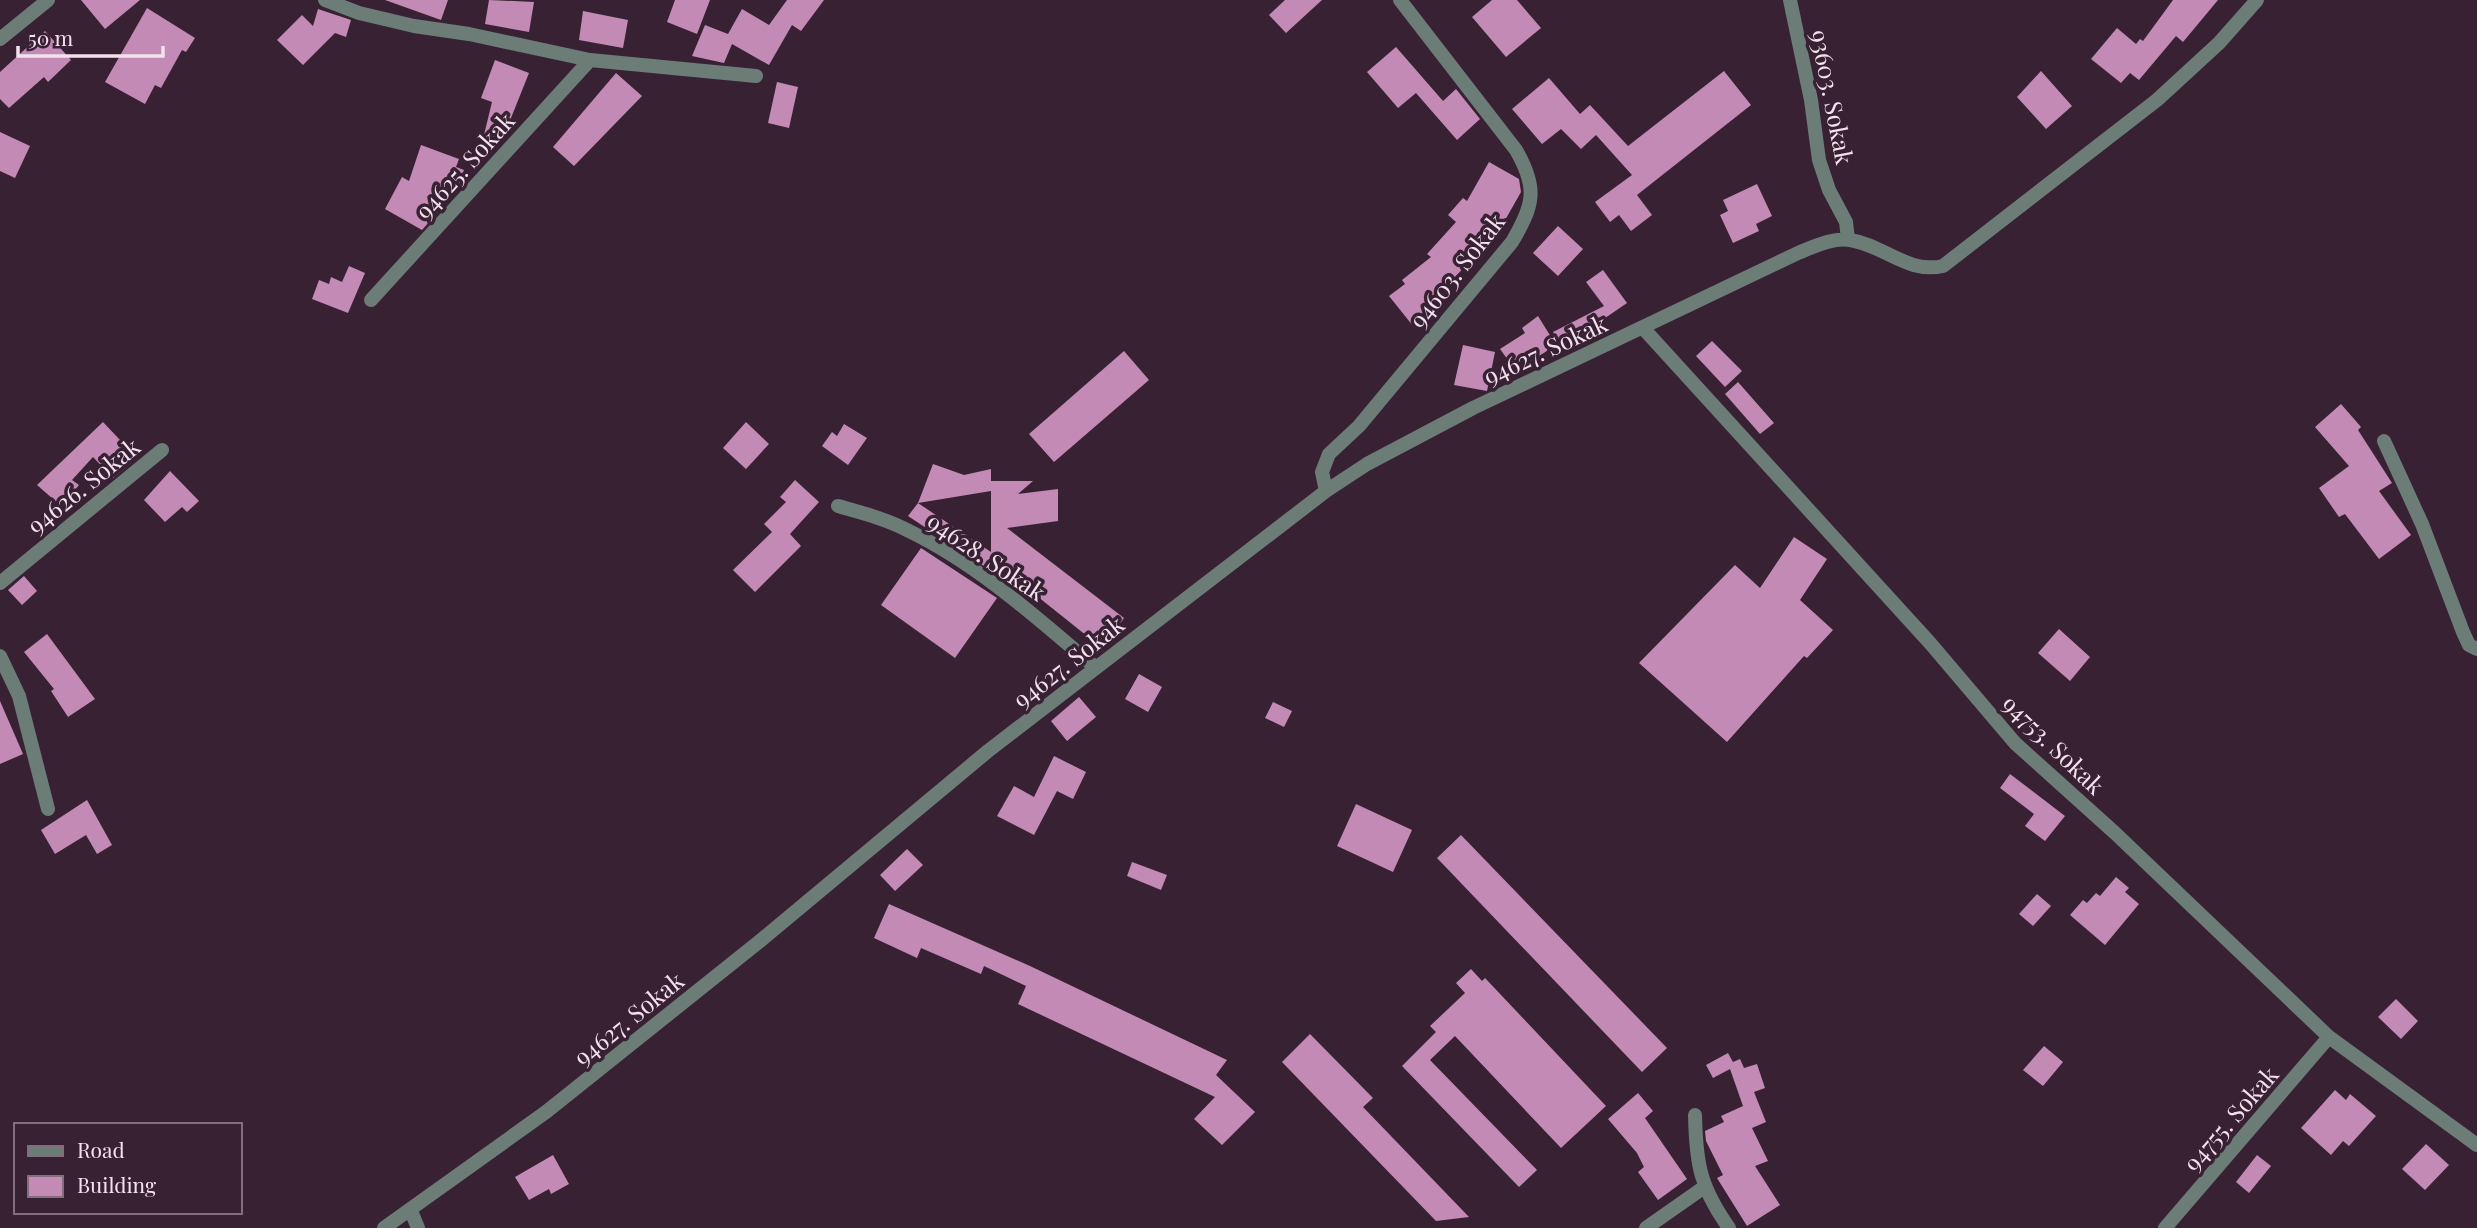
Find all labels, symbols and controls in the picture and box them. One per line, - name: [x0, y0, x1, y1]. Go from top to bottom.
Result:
- scale bar: [18, 14, 163, 58]
- text: 50 m: [28, 23, 74, 51]
- street label: 93603. Sokak: [1804, 27, 1862, 168]
- street label: 94625. Sokak: [407, 104, 521, 225]
- street label: 94603. Sokak: [1401, 205, 1511, 334]
- street label: 94627. Sokak: [1478, 306, 1613, 392]
- street label: 94626. Sokak: [20, 429, 147, 540]
- street label: 94628. Sokak: [921, 505, 1053, 608]
- street label: 94627. Sokak: [1006, 607, 1131, 715]
- street label: 94753. Sokak: [1996, 687, 2113, 801]
- street label: 94627. Sokak: [566, 963, 690, 1072]
- street label: 94755. Sokak: [2175, 1058, 2285, 1177]
- legend: [14, 1123, 242, 1214]
- text: Road: [77, 1135, 125, 1163]
- text: Building: [77, 1170, 156, 1198]

